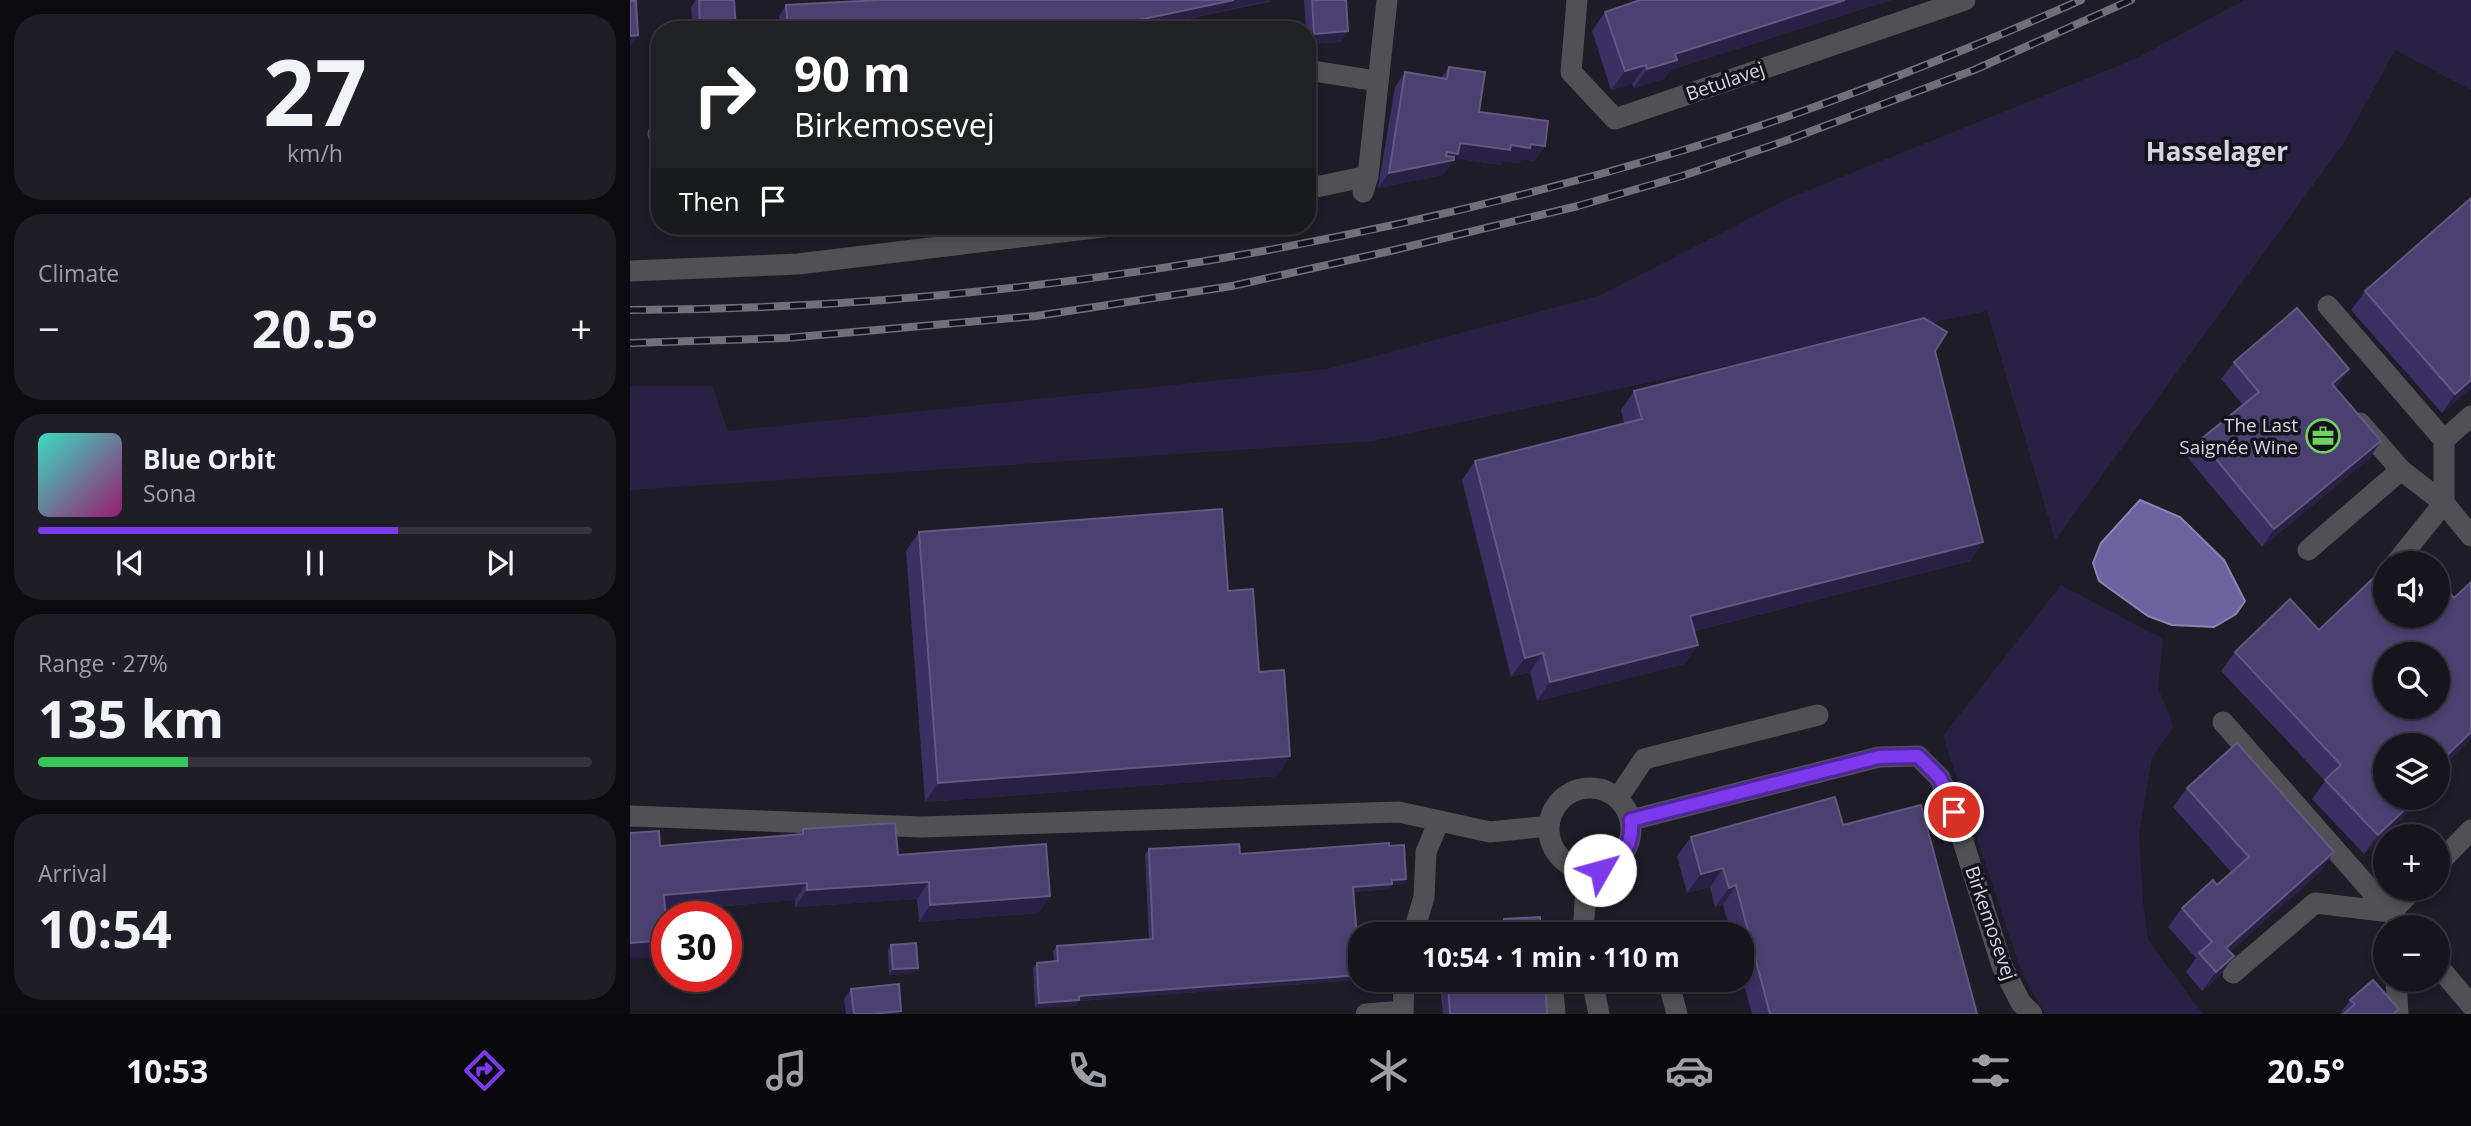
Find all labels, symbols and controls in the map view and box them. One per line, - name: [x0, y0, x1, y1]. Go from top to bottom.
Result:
- text: 27: [263, 29, 367, 153]
- text: 90 m: [794, 40, 911, 106]
- icon: right: [679, 49, 770, 140]
- street label: Betulavej: [1682, 55, 1768, 107]
- text: Birkemosevej: [794, 103, 995, 146]
- district label: Hasselager: [2146, 133, 2288, 169]
- text: km/h: [287, 137, 343, 169]
- icon: arrive: [754, 182, 792, 220]
- text: Then: [679, 183, 740, 219]
- text: Climate: [38, 257, 119, 289]
- text: 20.5°: [252, 292, 378, 363]
- text: −: [38, 302, 60, 354]
- text: +: [570, 302, 592, 354]
- place label: The Last Saignée Wine: [2179, 412, 2298, 460]
- office icon: The Last Saignée Wine: [2304, 417, 2342, 455]
- text: Blue Orbit: [143, 441, 276, 477]
- text: Sona: [143, 477, 196, 509]
- icon: previous: [111, 544, 149, 582]
- icon: pause: [296, 544, 334, 582]
- icon: next: [481, 544, 519, 582]
- map controls: [2373, 551, 2450, 992]
- button: sound: [2373, 551, 2450, 628]
- button: search: [2373, 642, 2450, 719]
- text: Range · 27%: [38, 647, 168, 679]
- text: 135 km: [38, 682, 224, 753]
- button: layers: [2373, 733, 2450, 810]
- pin: [1924, 782, 1984, 842]
- icon: arrive: [1935, 793, 1973, 831]
- button: +: [2373, 824, 2450, 901]
- position arrow: [1563, 833, 1637, 907]
- text: Arrival: [38, 857, 107, 889]
- street label: Birkemosevej: [1959, 862, 2023, 984]
- text: 10:54: [38, 892, 172, 963]
- speed limit sign: 30: [651, 901, 742, 992]
- button: −: [2373, 915, 2450, 992]
- text: 10:54 · 1 min · 110 m: [1422, 939, 1680, 975]
- icon: directions: [460, 1046, 509, 1095]
- icon: music: [762, 1046, 811, 1095]
- icon: phone: [1063, 1046, 1112, 1095]
- icon: climate: [1364, 1046, 1413, 1095]
- icon: car: [1665, 1046, 1714, 1095]
- icon: filters: [1966, 1046, 2015, 1095]
- text: 10:53: [126, 1049, 208, 1092]
- text: 20.5°: [2267, 1049, 2345, 1092]

